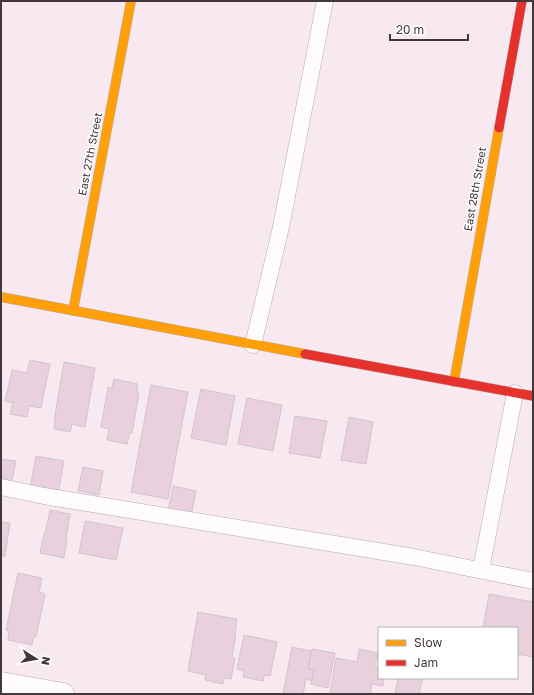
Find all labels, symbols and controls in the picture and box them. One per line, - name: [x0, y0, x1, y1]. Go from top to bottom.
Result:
- scale bar: [390, 16, 468, 42]
- text: 20 m: [396, 22, 424, 37]
- street label: East 27th Street: [75, 111, 104, 197]
- street label: East 28th Street: [461, 146, 488, 232]
- legend: [378, 627, 518, 679]
- text: Slow: [414, 635, 442, 650]
- north arrow: [16, 639, 56, 679]
- text: Jam: [414, 655, 438, 670]
- text: N: [39, 656, 53, 666]

